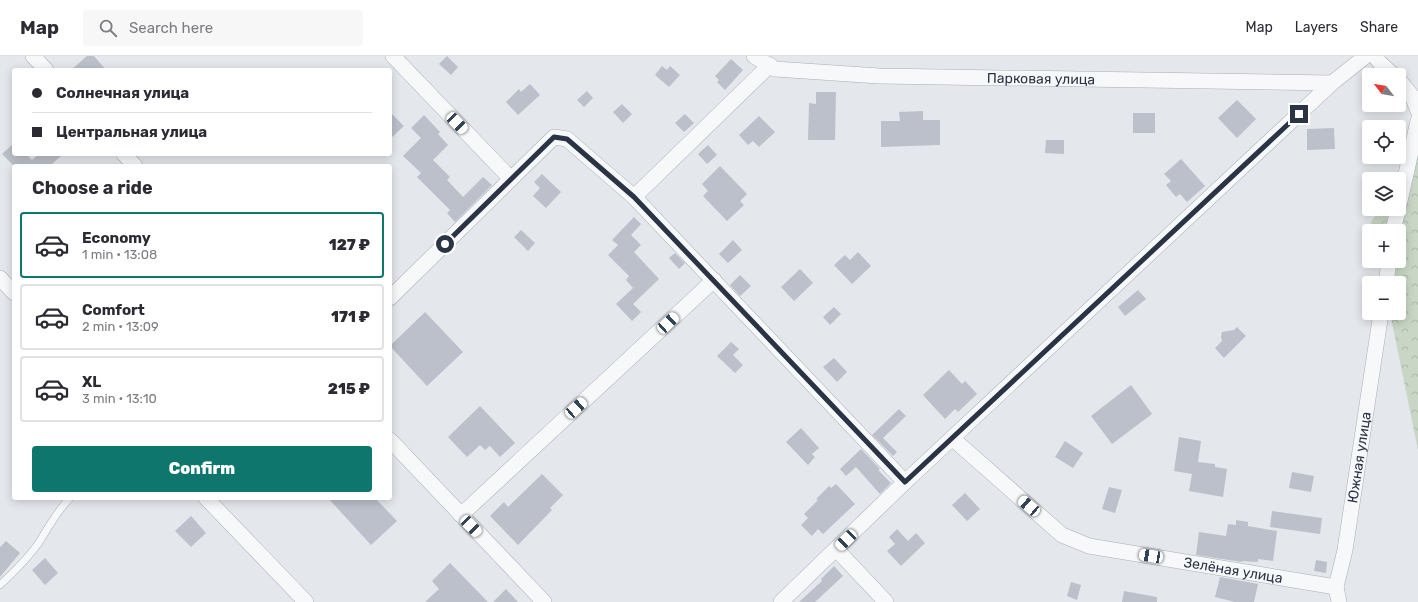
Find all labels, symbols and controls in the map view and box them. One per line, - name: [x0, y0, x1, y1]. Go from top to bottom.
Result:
- search box: [83, 10, 363, 46]
- text: Map: [20, 16, 59, 39]
- icon: search: [97, 17, 119, 39]
- text: Search here: [129, 19, 213, 37]
- text: Map: [1246, 19, 1273, 36]
- text: Layers: [1295, 19, 1338, 36]
- text: Share: [1360, 19, 1398, 36]
- north arrow: [1362, 68, 1406, 112]
- map controls: [1362, 68, 1406, 320]
- street label: Парковая улица: [987, 70, 1095, 88]
- text: Солнечная улица: [56, 84, 189, 102]
- route end: [1290, 105, 1308, 123]
- car: [444, 110, 470, 136]
- button: locate: [1362, 120, 1406, 164]
- text: Центральная улица: [56, 123, 207, 141]
- button: layers: [1362, 172, 1406, 216]
- text: Choose a ride: [32, 177, 153, 199]
- button: +: [1362, 224, 1406, 268]
- icon: car: [34, 227, 70, 263]
- text: Economy: [82, 229, 151, 247]
- route start: [436, 235, 454, 253]
- text: 127 ₽: [329, 236, 370, 254]
- text: 1 min · 13:08: [82, 247, 157, 262]
- button: −: [1362, 276, 1406, 320]
- icon: car: [34, 299, 70, 335]
- text: Comfort: [82, 301, 145, 319]
- text: 171 ₽: [331, 308, 370, 326]
- car: [655, 310, 681, 336]
- text: 2 min · 13:09: [82, 319, 159, 334]
- icon: car: [34, 371, 70, 407]
- text: XL: [82, 373, 101, 391]
- text: 215 ₽: [328, 380, 370, 398]
- text: 3 min · 13:10: [82, 391, 157, 406]
- car: [563, 396, 589, 420]
- street label: Южная улица: [1344, 411, 1375, 504]
- button: Confirm: [32, 446, 372, 492]
- car: [1016, 494, 1042, 518]
- car: [458, 513, 484, 539]
- car: [833, 527, 859, 553]
- car: [1138, 548, 1164, 564]
- street label: Зелёная улица: [1182, 554, 1284, 587]

